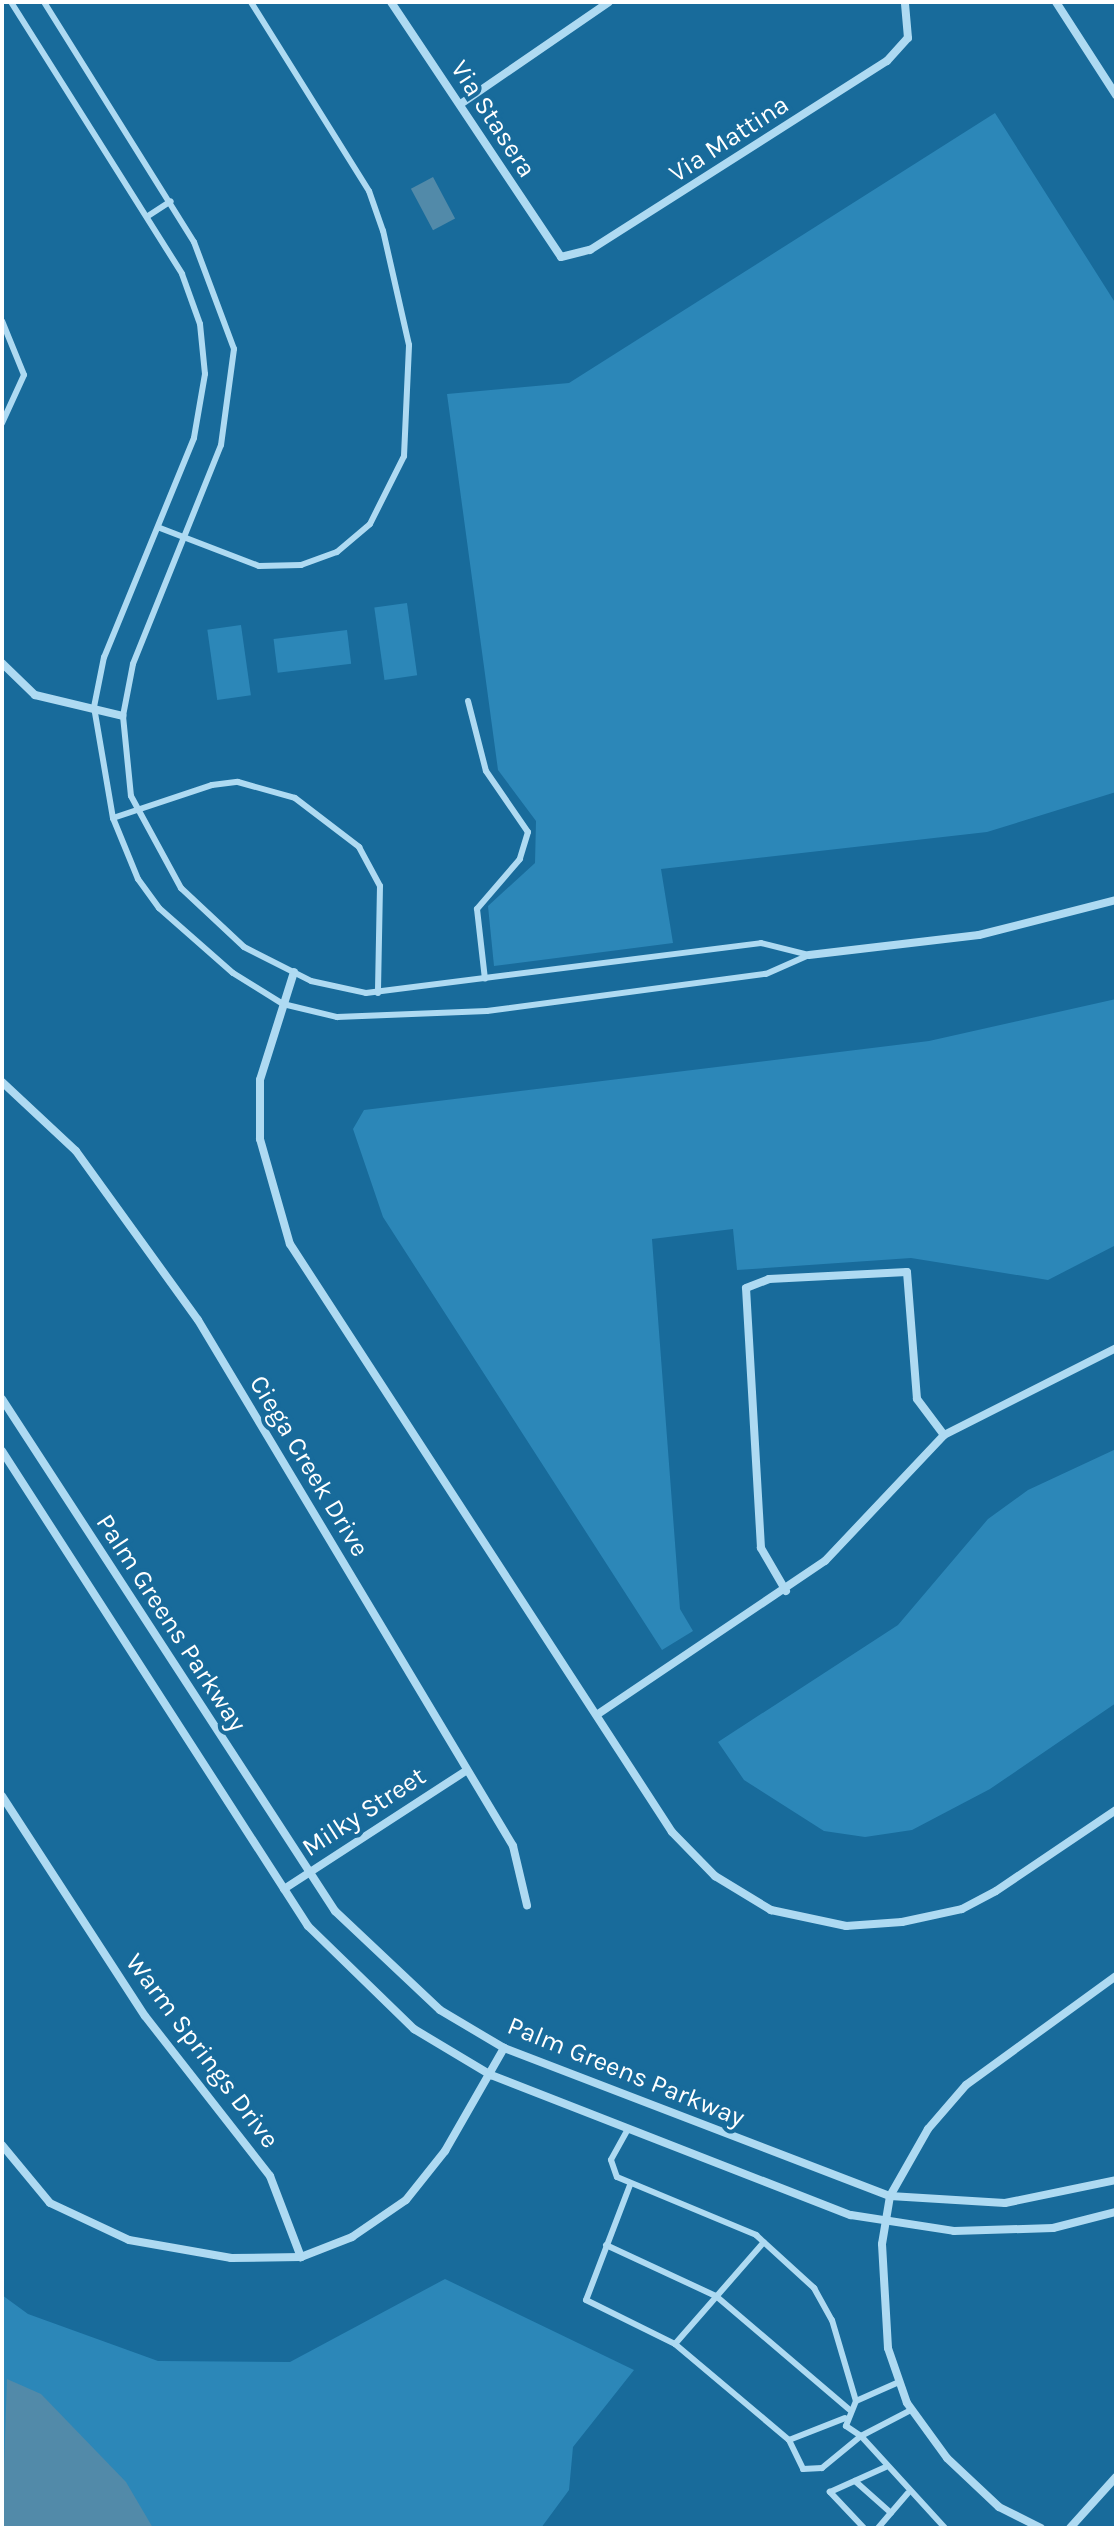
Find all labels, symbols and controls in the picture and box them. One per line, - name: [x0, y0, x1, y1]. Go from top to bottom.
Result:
- street label: Via Stasera: [444, 55, 542, 183]
- street label: Via Mattina: [663, 89, 795, 189]
- street label: Ciega Creek Drive: [243, 1370, 375, 1562]
- street label: Palm Greens Parkway: [89, 1508, 253, 1738]
- street label: Milky Street: [296, 1761, 432, 1863]
- street label: Warm Springs Drive: [119, 1948, 285, 2154]
- street label: Palm Greens Parkway: [503, 2010, 749, 2134]

